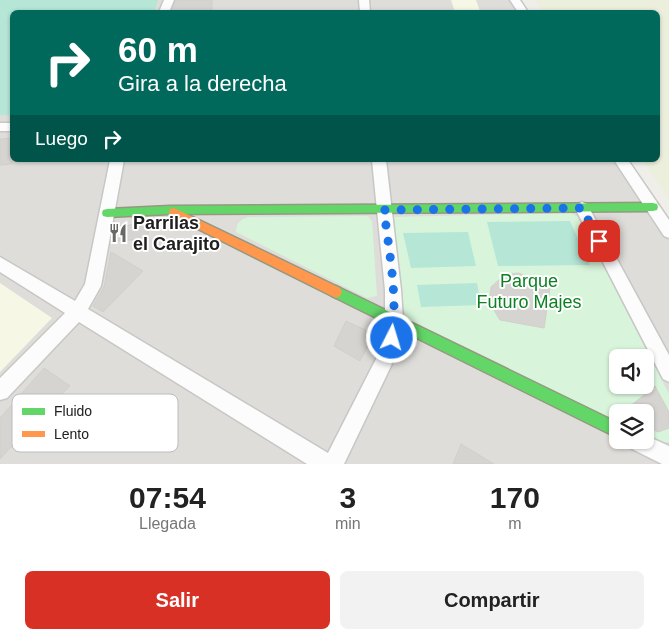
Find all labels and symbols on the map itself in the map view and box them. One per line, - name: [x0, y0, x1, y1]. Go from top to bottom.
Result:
- place label: Parrilas el Carajito: [133, 213, 220, 254]
- pin: [578, 220, 620, 262]
- restaurant icon: Parrilas el Carajito: [107, 222, 129, 244]
- park label: Parque Futuro Majes: [476, 271, 582, 312]
- position arrow: [365, 311, 417, 363]
- legend: [12, 394, 178, 452]
- text: Fluido: [54, 403, 92, 419]
- text: Lento: [54, 426, 89, 442]

